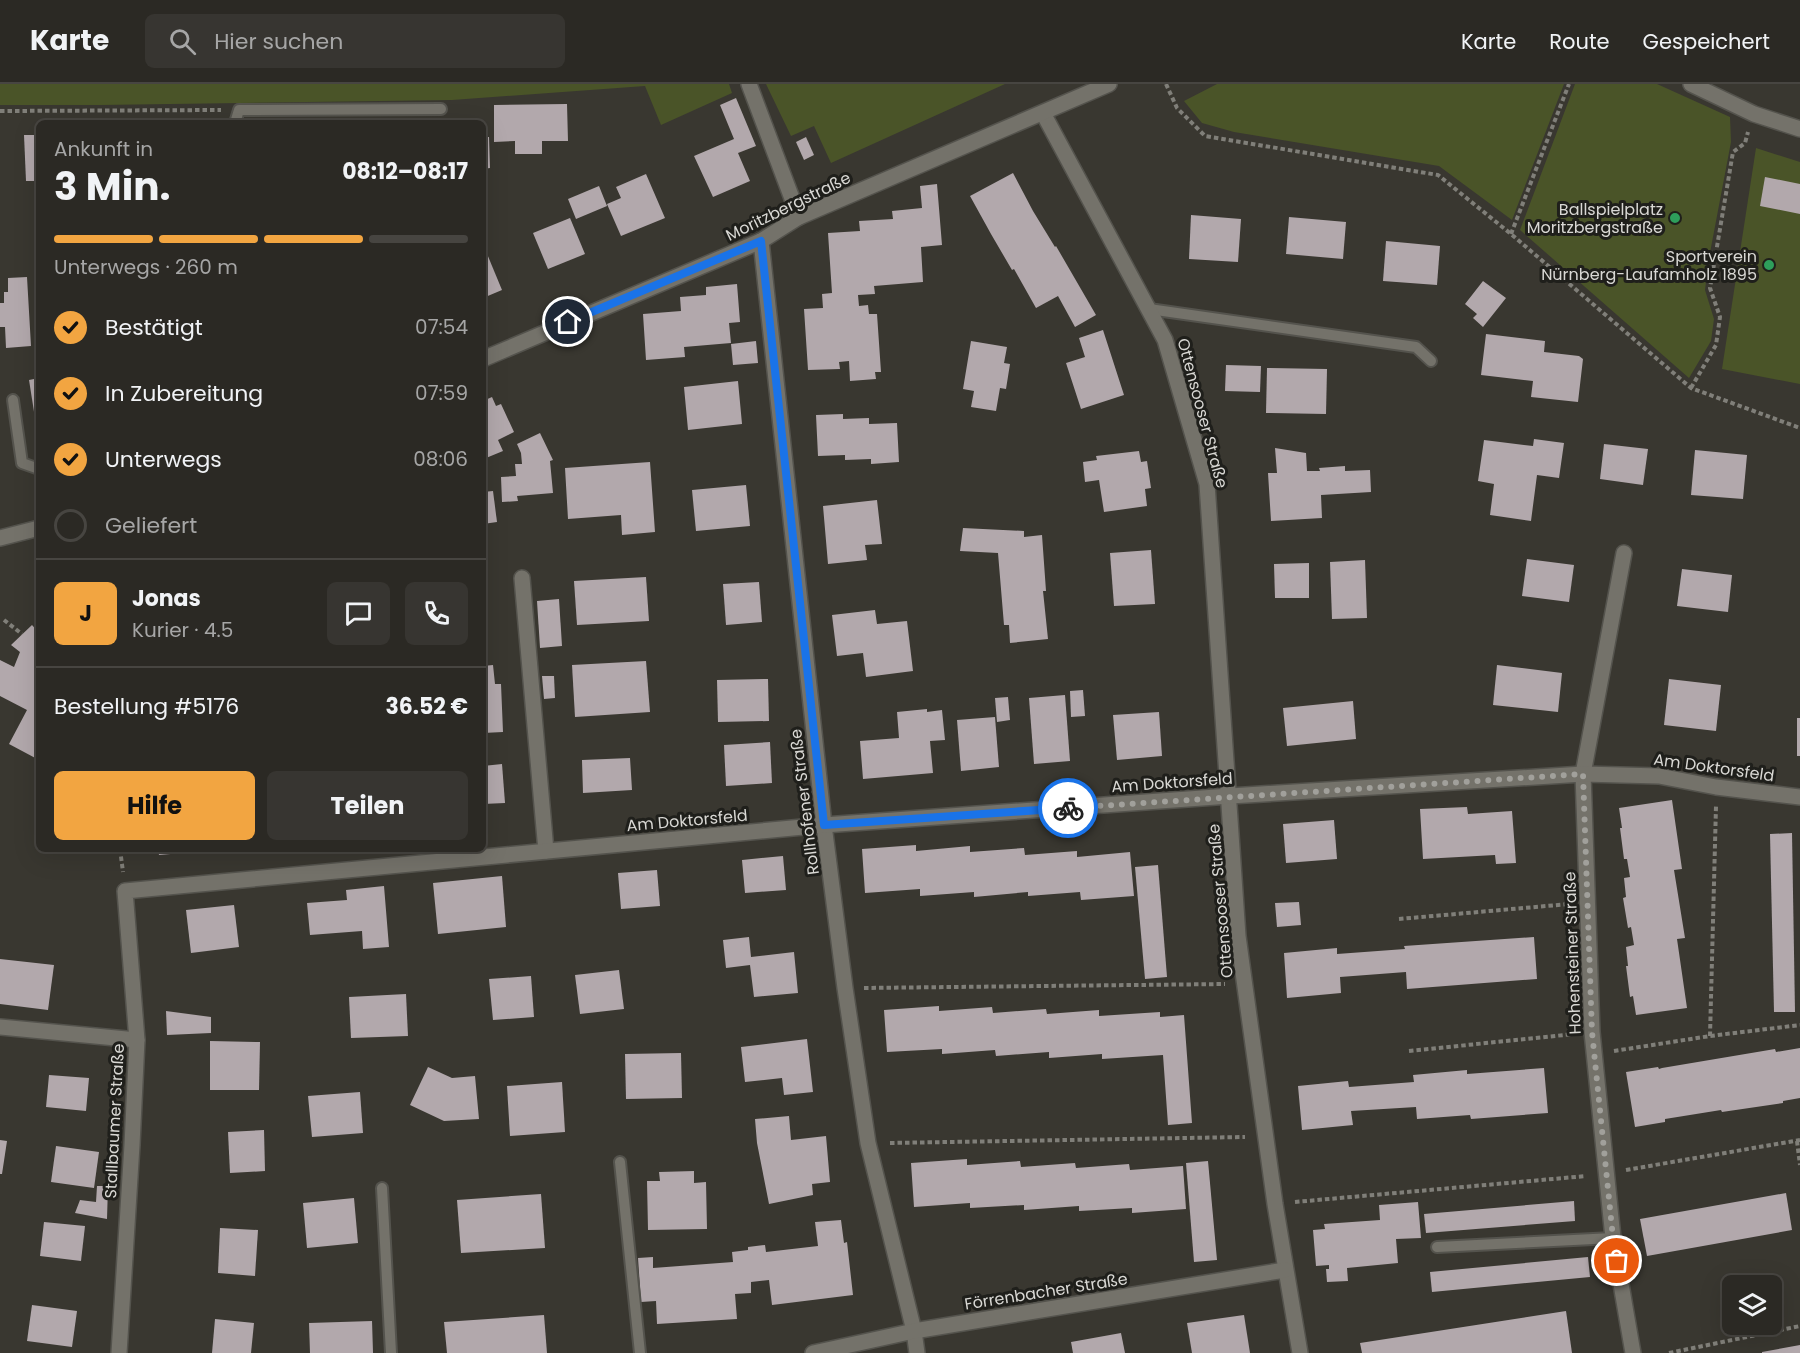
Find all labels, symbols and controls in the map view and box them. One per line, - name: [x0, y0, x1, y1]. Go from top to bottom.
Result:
- search box: [145, 14, 565, 68]
- text: Karte: [30, 21, 109, 60]
- icon: search: [166, 25, 199, 58]
- text: Hier suchen: [214, 26, 343, 57]
- text: Karte: [1461, 27, 1516, 56]
- text: Route: [1549, 27, 1610, 56]
- text: Gespeichert: [1643, 27, 1770, 56]
- text: Ankunft in: [54, 135, 153, 163]
- text: 08:12–08:17: [342, 156, 468, 187]
- text: 3 Min.: [54, 159, 170, 214]
- street label: Moritzbergstraße: [722, 166, 855, 247]
- place label: Ballspielplatz Moritzbergstraße: [1527, 198, 1663, 239]
- marker: Ballspielplatz Moritzbergstraße: [1668, 211, 1682, 225]
- place label: Sportverein Nürnberg-Laufamholz 1895: [1541, 245, 1757, 286]
- text: Unterwegs · 260 m: [54, 253, 238, 281]
- marker: Sportverein Nürnberg-Laufamholz 1895: [1762, 258, 1776, 272]
- pin: [542, 296, 593, 347]
- icon: home: [551, 305, 584, 338]
- icon: check: [54, 311, 87, 344]
- text: Bestätigt: [105, 312, 203, 343]
- text: 07:54: [415, 313, 468, 341]
- street label: Ottensooser Straße: [1171, 336, 1234, 491]
- icon: check: [54, 377, 87, 410]
- text: In Zubereitung: [105, 378, 263, 409]
- text: 07:59: [415, 379, 468, 407]
- icon: check: [54, 443, 87, 476]
- text: Unterwegs: [105, 444, 222, 475]
- text: 08:06: [413, 445, 468, 473]
- text: Geliefert: [105, 510, 197, 541]
- button: chat: [327, 582, 390, 645]
- button: phone: [405, 582, 468, 645]
- text: Jonas: [132, 583, 201, 614]
- text: J: [79, 598, 92, 629]
- text: Kurier · 4.5: [132, 616, 233, 644]
- text: Bestellung #5176: [54, 691, 239, 722]
- text: 36.52 €: [385, 691, 468, 722]
- street label: Rollhofener Straße: [784, 728, 825, 876]
- street label: Am Doktorsfeld: [1652, 748, 1776, 787]
- street label: Am Doktorsfeld: [1111, 767, 1234, 798]
- button: Hilfe: [54, 771, 255, 840]
- button: Teilen: [267, 771, 468, 840]
- courier: [1038, 778, 1098, 838]
- icon: bike: [1052, 792, 1085, 825]
- street label: Am Doktorsfeld: [625, 804, 749, 837]
- street label: Ottensooser Straße: [1202, 823, 1239, 979]
- street label: Hohensteiner Straße: [1558, 871, 1587, 1035]
- street label: Stallbaumer Straße: [99, 1043, 130, 1199]
- pin: [1591, 1235, 1642, 1286]
- icon: bag: [1600, 1244, 1633, 1277]
- street label: Förrenbacher Straße: [963, 1267, 1129, 1316]
- map controls: [1722, 1275, 1782, 1335]
- button: layers: [1722, 1275, 1782, 1335]

